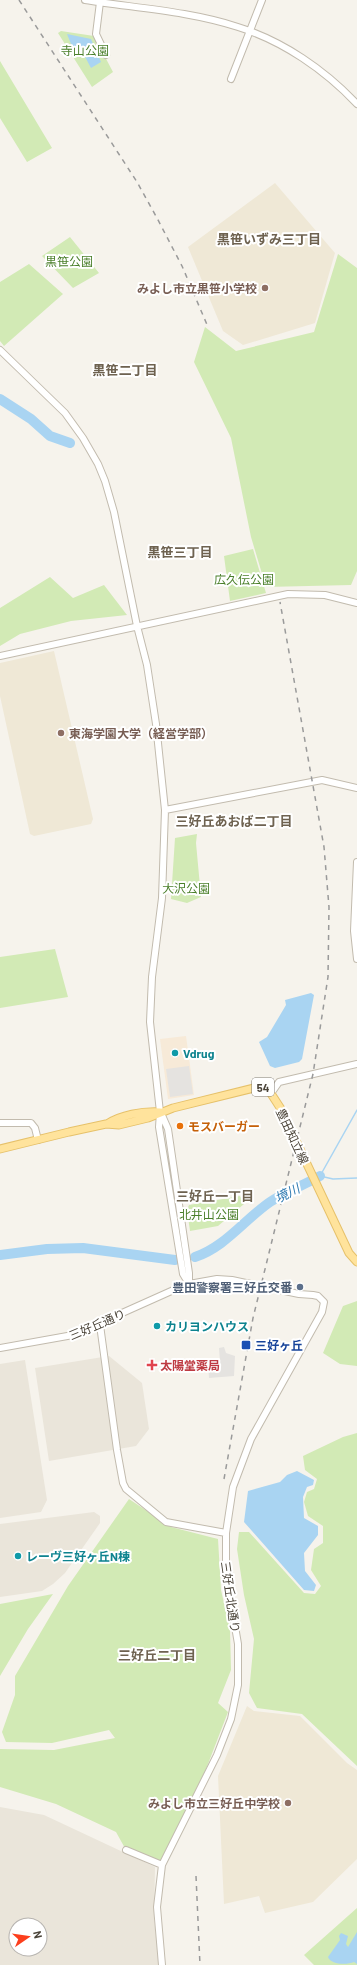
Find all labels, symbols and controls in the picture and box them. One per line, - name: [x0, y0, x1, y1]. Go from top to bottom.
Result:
- park label: 寺山公園: [61, 43, 109, 57]
- district label: 黒笹いずみ三丁目: [217, 231, 321, 247]
- park label: 黒笹公園: [45, 254, 93, 268]
- place label: みよし市立黒笹小学校: [137, 281, 257, 295]
- marker: みよし市立黒笹小学校: [260, 283, 270, 293]
- district label: 黒笹二丁目: [92, 362, 158, 378]
- district label: 黒笹三丁目: [147, 544, 213, 560]
- park label: 広久伝公園: [214, 572, 274, 586]
- place label: 東海学園大学（経営学部）: [69, 726, 213, 740]
- marker: 東海学園大学（経営学部）: [56, 728, 66, 738]
- district label: 三好丘あおば二丁目: [175, 813, 293, 829]
- park label: 大沢公園: [162, 881, 210, 895]
- place label: Vdrug: [183, 1046, 215, 1060]
- marker: Vdrug: [170, 1048, 180, 1058]
- road number: 54: [252, 1078, 274, 1096]
- street label: 豊田知立線: [274, 1106, 312, 1166]
- place label: モスバーガー: [188, 1119, 260, 1133]
- marker: モスバーガー: [175, 1121, 185, 1131]
- water label: 境川: [272, 1179, 304, 1206]
- district label: 三好丘一丁目: [176, 1188, 254, 1204]
- park label: 北井山公園: [179, 1207, 239, 1221]
- place label: 豊田警察署三好丘交番: [172, 1280, 293, 1294]
- marker: 豊田警察署三好丘交番: [295, 1282, 305, 1292]
- street label: 三好丘通り: [67, 1306, 127, 1342]
- place label: カリヨンハウス: [165, 1319, 249, 1333]
- marker: カリヨンハウス: [152, 1321, 162, 1331]
- place label: 三好ヶ丘: [255, 1338, 303, 1352]
- marker: 三好ヶ丘: [240, 1339, 252, 1351]
- place label: 太陽堂薬局: [160, 1358, 220, 1372]
- marker: 太陽堂薬局: [147, 1360, 157, 1370]
- place label: レーヴ三好ヶ丘N棟: [26, 1549, 130, 1563]
- marker: レーヴ三好ヶ丘N棟: [13, 1551, 23, 1561]
- street label: 三好丘北通り: [219, 1560, 243, 1634]
- district label: 三好丘二丁目: [118, 1647, 196, 1663]
- place label: みよし市立三好丘中学校: [148, 1796, 280, 1810]
- marker: みよし市立三好丘中学校: [283, 1798, 293, 1808]
- north arrow: [8, 1917, 48, 1957]
- text: N: [31, 1930, 45, 1940]

